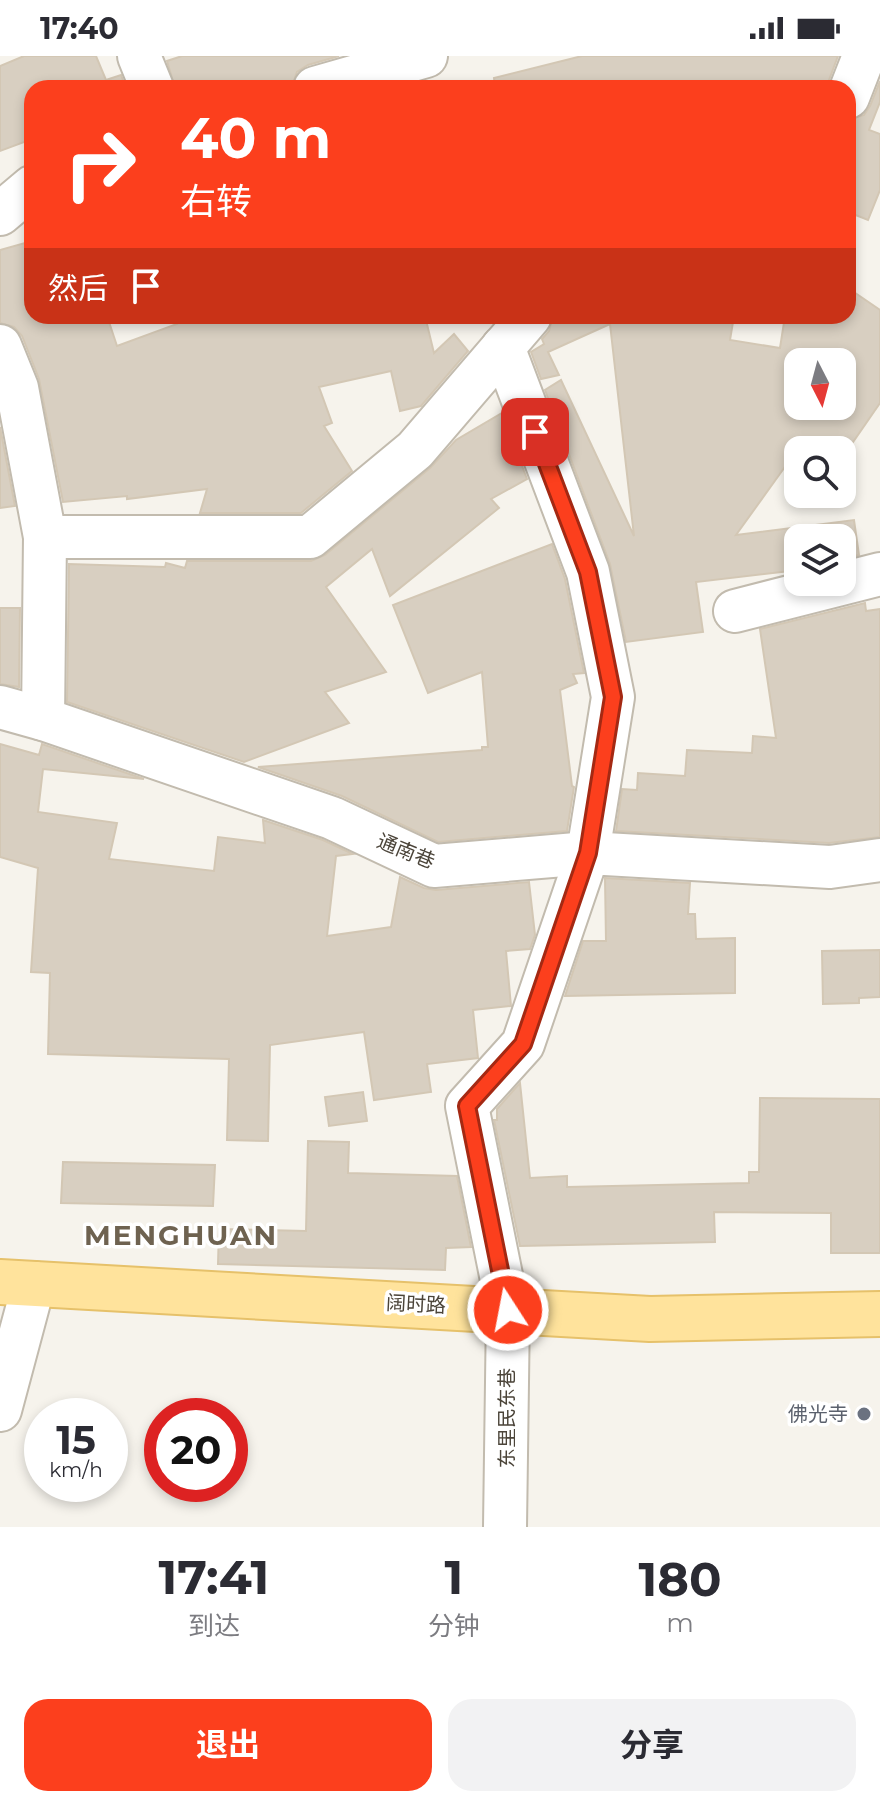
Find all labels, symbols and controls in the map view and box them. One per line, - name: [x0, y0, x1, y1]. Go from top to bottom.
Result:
- text: 17:40: [40, 10, 119, 47]
- text: 40 m: [180, 104, 331, 172]
- icon: right: [48, 112, 152, 216]
- text: 右转: [180, 179, 252, 223]
- icon: arrive: [124, 264, 168, 308]
- text: 然后: [48, 270, 108, 307]
- north arrow: [784, 348, 856, 420]
- map controls: [784, 348, 856, 596]
- pin: [501, 398, 569, 466]
- icon: arrive: [513, 410, 557, 454]
- button: search: [784, 436, 856, 508]
- button: layers: [784, 524, 856, 596]
- street label: 通南巷: [374, 829, 438, 873]
- district label: MENGHUAN: [84, 1218, 278, 1252]
- position arrow: [466, 1268, 550, 1352]
- street label: 阔时路: [385, 1290, 447, 1318]
- street label: 东里民东巷: [495, 1368, 519, 1468]
- speed limit sign: 20: [144, 1398, 248, 1502]
- place label: 佛光寺: [788, 1402, 848, 1426]
- marker: 佛光寺: [855, 1405, 873, 1423]
- text: 15: [56, 1415, 96, 1464]
- text: km/h: [49, 1458, 103, 1482]
- text: 17:41: [159, 1548, 269, 1606]
- text: 1: [444, 1548, 463, 1606]
- text: 180: [638, 1550, 722, 1608]
- text: m: [666, 1607, 694, 1639]
- text: 到达: [188, 1610, 240, 1642]
- text: 分钟: [428, 1610, 480, 1642]
- button: 退出: [24, 1699, 432, 1791]
- button: 分享: [448, 1699, 856, 1791]

